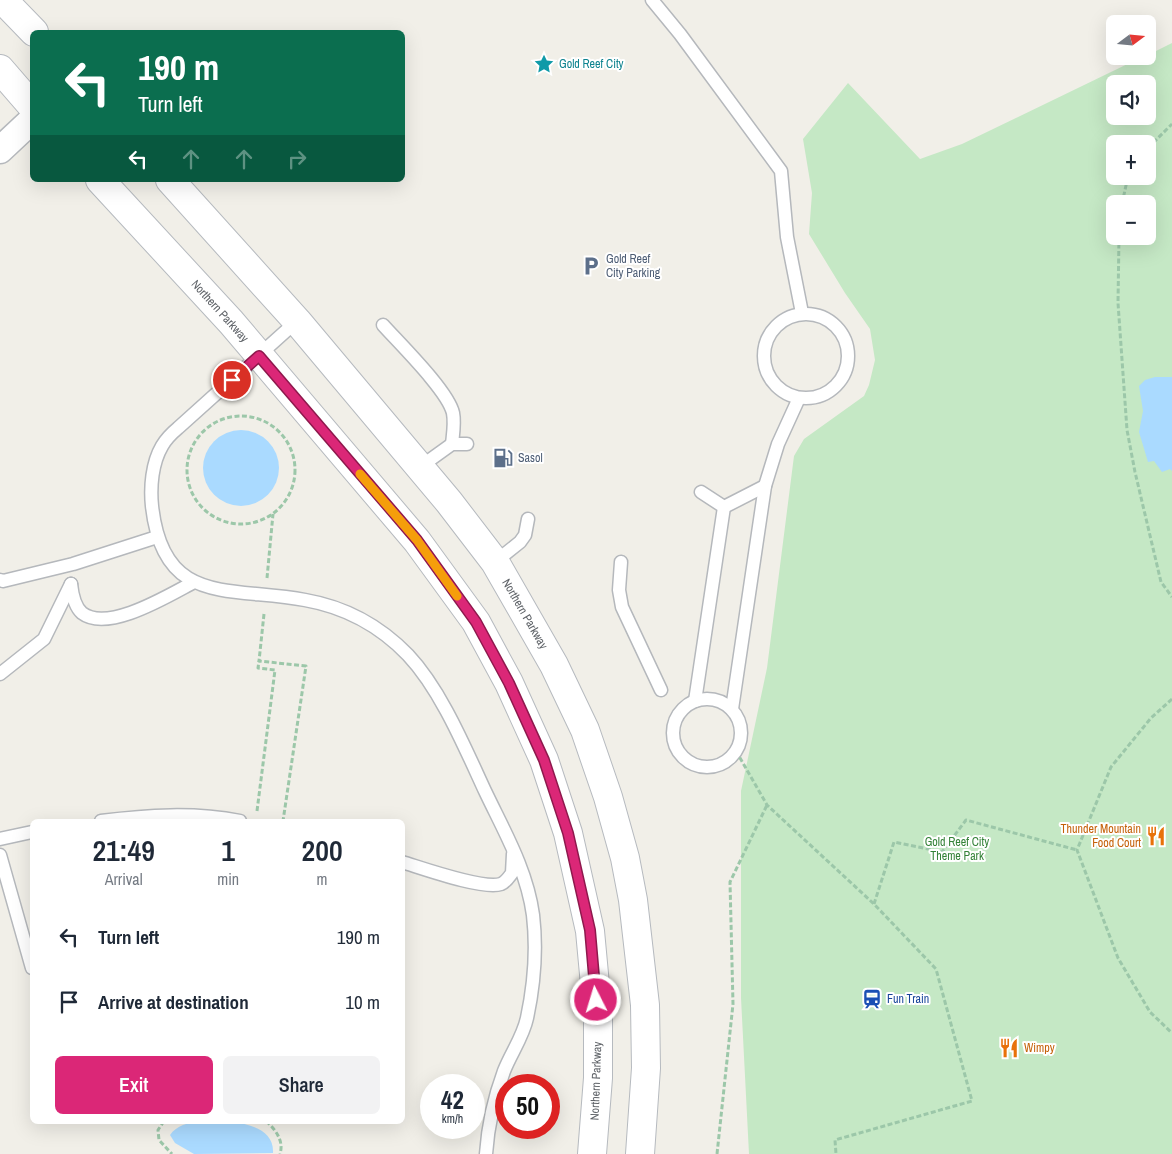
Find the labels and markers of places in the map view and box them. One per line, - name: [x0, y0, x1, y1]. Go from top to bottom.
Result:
- place icon: Gold Reef City: [533, 53, 555, 75]
- place label: Gold Reef City: [559, 56, 624, 72]
- place label: Gold Reef City Parking: [606, 251, 661, 281]
- parking icon: Gold Reef City Parking: [580, 255, 602, 277]
- pin: [211, 359, 253, 401]
- fuel station icon: Sasol: [492, 447, 514, 469]
- place label: Sasol: [518, 450, 543, 466]
- place label: Thunder Mountain Food Court: [1061, 821, 1141, 851]
- restaurant icon: Thunder Mountain Food Court: [1145, 825, 1167, 847]
- station icon: Fun Train: [861, 988, 883, 1010]
- place label: Fun Train: [887, 991, 929, 1007]
- restaurant icon: Wimpy: [998, 1037, 1020, 1059]
- place label: Wimpy: [1024, 1040, 1055, 1056]

